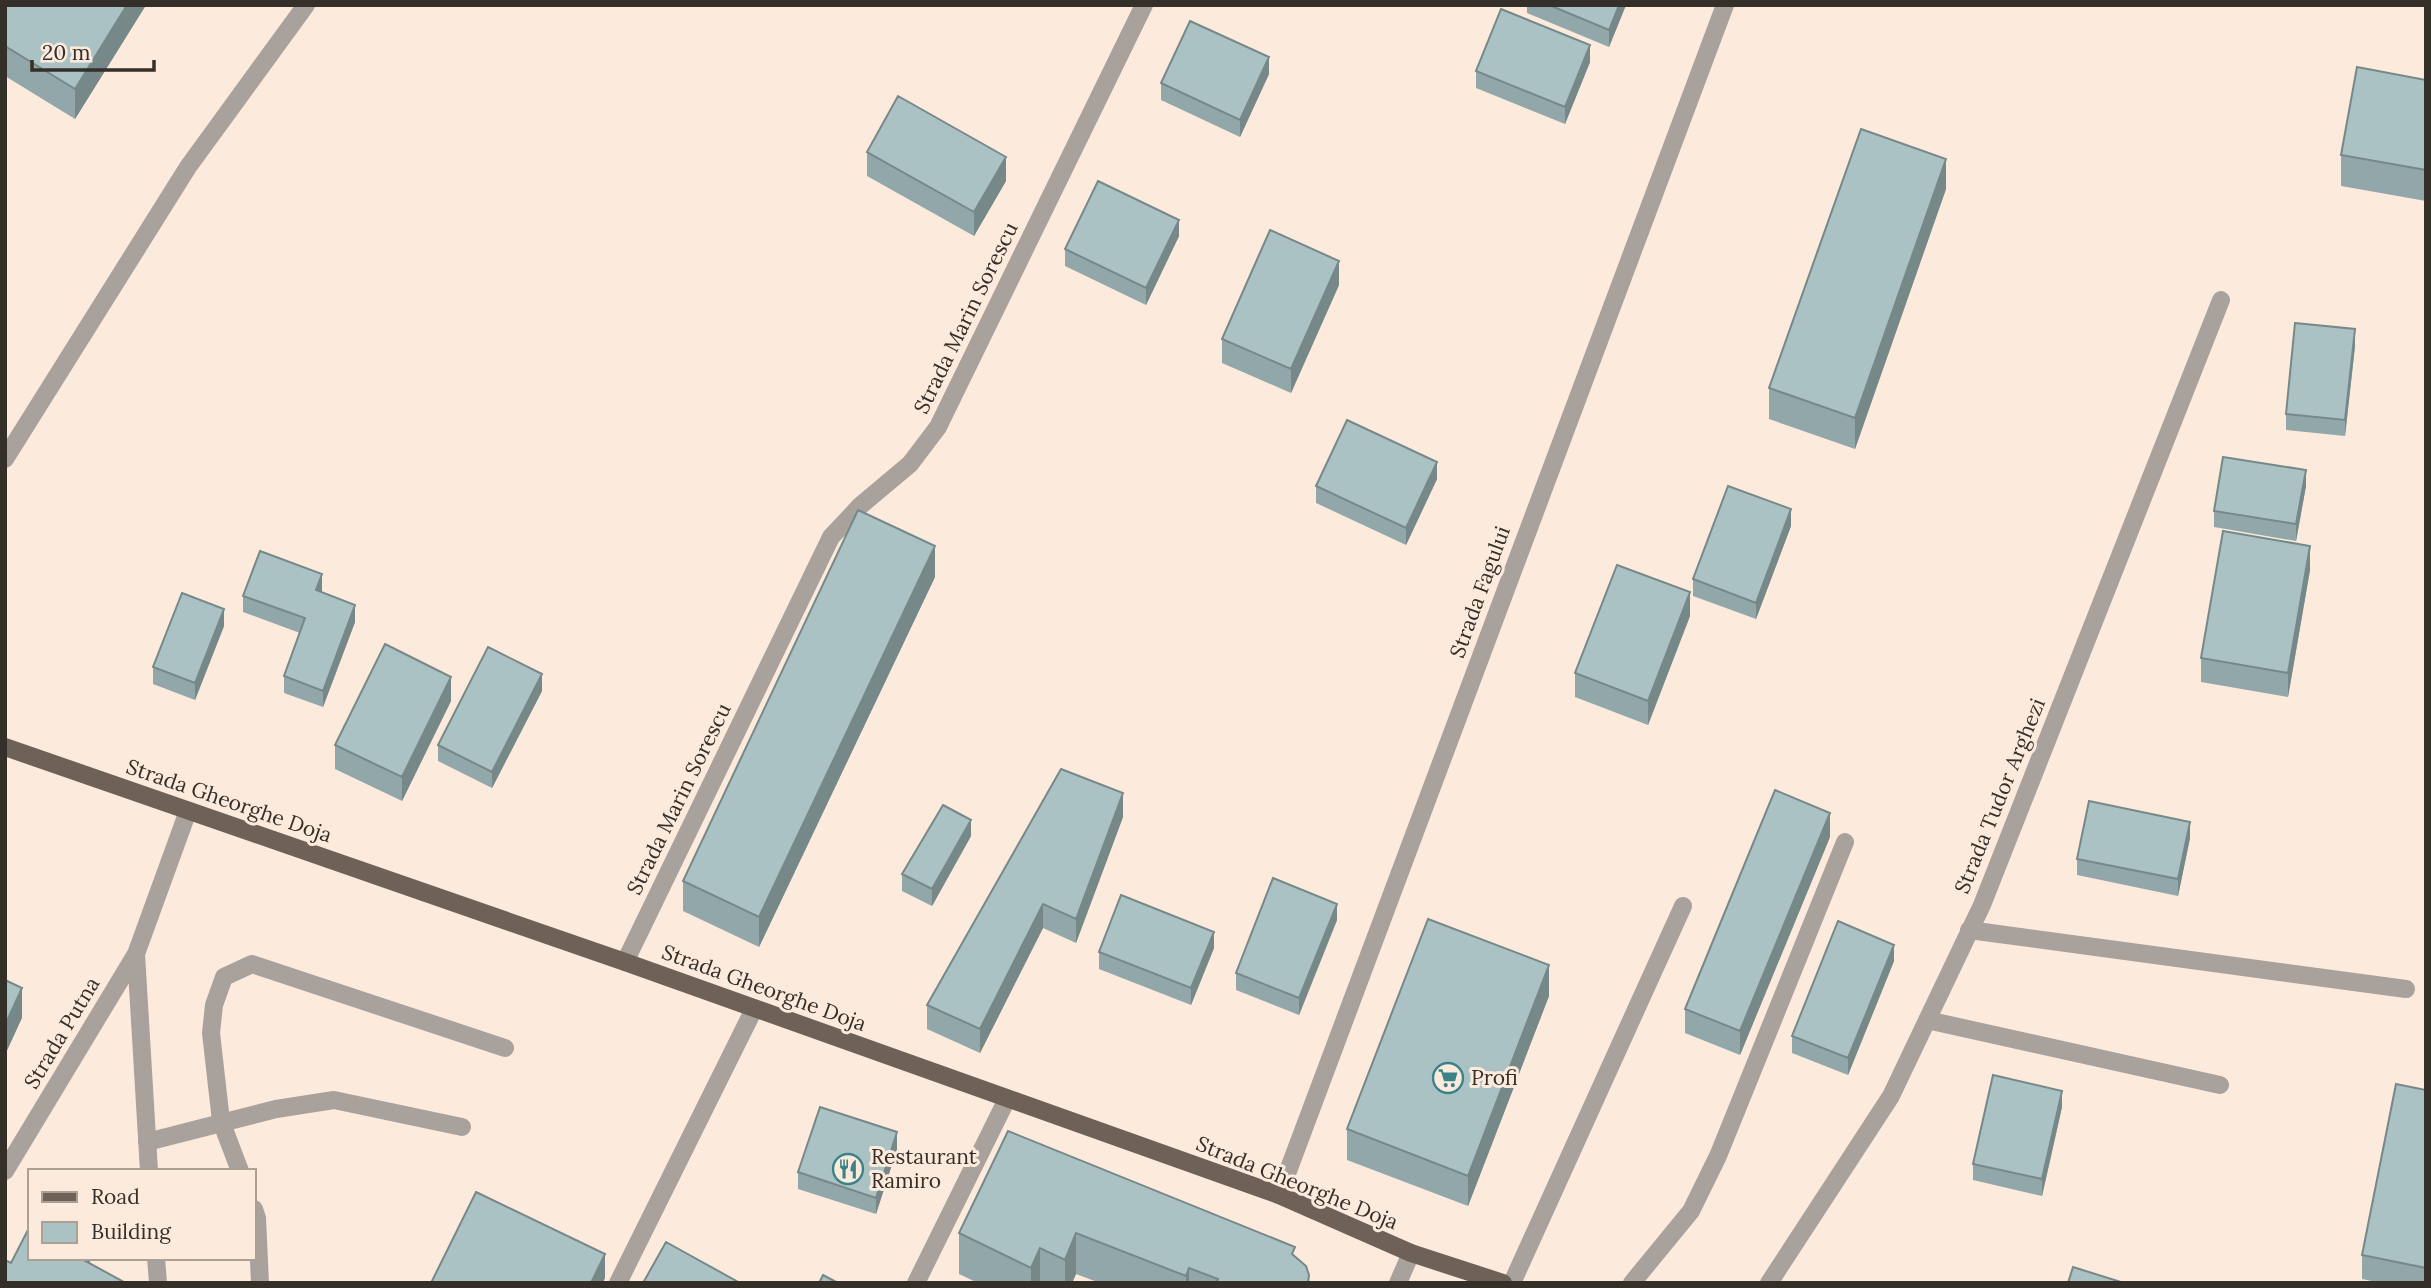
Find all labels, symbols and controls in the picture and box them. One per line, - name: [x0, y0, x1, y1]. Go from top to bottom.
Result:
- scale bar: [32, 28, 154, 72]
- text: 20 m: [42, 39, 91, 66]
- street label: Strada Marin Sorescu: [907, 217, 1024, 418]
- street label: Strada Fagului: [1443, 522, 1516, 661]
- street label: Strada Tudor Arghezi: [1948, 694, 2051, 898]
- street label: Strada Marin Sorescu: [620, 698, 737, 899]
- street label: Strada Gheorghe Doja: [123, 753, 336, 848]
- street label: Strada Gheorghe Doja: [658, 938, 870, 1037]
- street label: Strada Putna: [18, 972, 106, 1094]
- supermarket icon: Profi: [1431, 1061, 1465, 1095]
- place label: Profi: [1471, 1064, 1518, 1091]
- street label: Strada Gheorghe Doja: [1192, 1130, 1402, 1235]
- place label: Restaurant Ramiro: [871, 1143, 978, 1194]
- restaurant icon: Restaurant Ramiro: [831, 1152, 865, 1186]
- legend: [28, 1169, 256, 1260]
- text: Road: [91, 1183, 140, 1210]
- text: Building: [91, 1218, 171, 1245]

